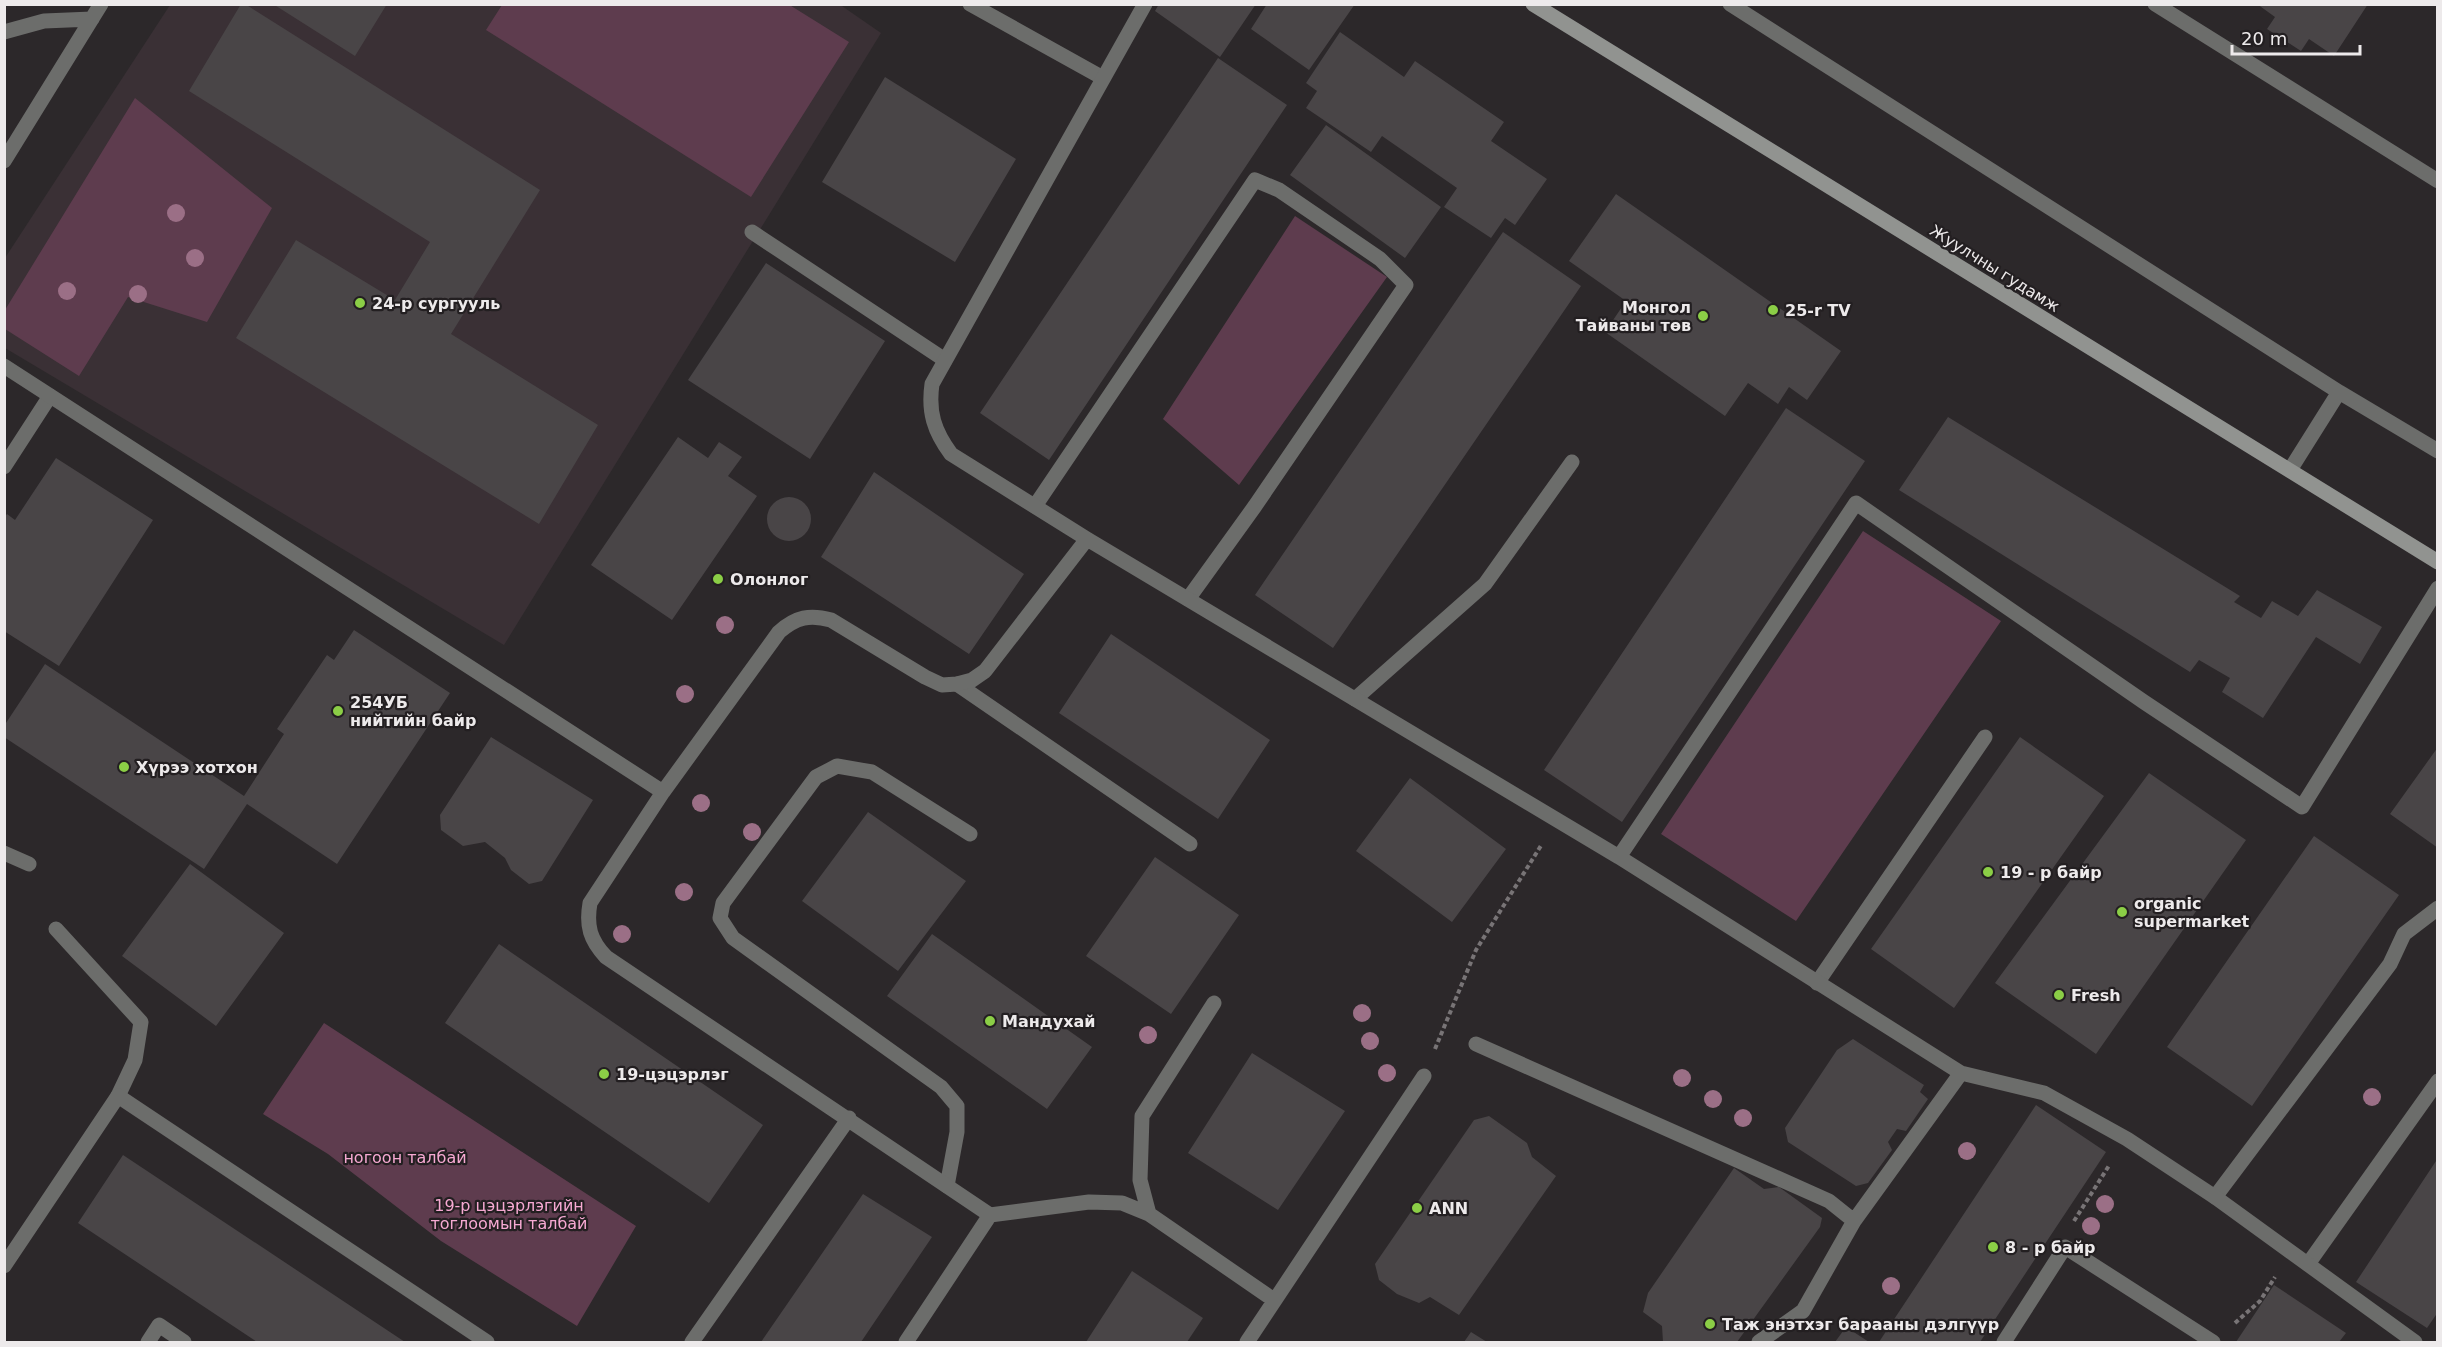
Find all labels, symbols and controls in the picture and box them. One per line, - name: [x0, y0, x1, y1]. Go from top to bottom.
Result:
- scale bar: [2232, 18, 2360, 56]
- text: 20 m: [2241, 28, 2287, 49]
- street label: Жуулчны гудамж: [1926, 221, 2063, 316]
- place label: 24-р сургууль: [372, 294, 500, 313]
- marker: 24-р сургууль: [353, 296, 367, 310]
- place label: Монгол Тайваны төв: [1576, 298, 1691, 335]
- place label: 25-r TV: [1785, 301, 1851, 320]
- marker: 25-r TV: [1766, 303, 1780, 317]
- marker: Монгол Тайваны төв: [1696, 309, 1710, 323]
- place label: Олонлог: [730, 570, 808, 589]
- marker: Олонлог: [711, 572, 725, 586]
- place label: 254УБ нийтийн байр: [350, 693, 476, 730]
- marker: 254УБ нийтийн байр: [331, 704, 345, 718]
- place label: Хүрээ хотхон: [136, 758, 258, 777]
- marker: Хүрээ хотхон: [117, 760, 131, 774]
- place label: 19 - р байр: [2000, 863, 2102, 882]
- marker: 19 - р байр: [1981, 865, 1995, 879]
- place label: organic supermarket: [2134, 894, 2250, 931]
- marker: organic supermarket: [2115, 905, 2129, 919]
- place label: Fresh: [2071, 986, 2121, 1005]
- marker: Fresh: [2052, 988, 2066, 1002]
- place label: Мандухай: [1002, 1012, 1095, 1031]
- marker: Мандухай: [983, 1014, 997, 1028]
- place label: 19-цэцэрлэг: [616, 1065, 729, 1084]
- marker: 19-цэцэрлэг: [597, 1067, 611, 1081]
- park label: ногоон талбай: [343, 1148, 467, 1167]
- park label: 19-р цэцэрлэгийн тоглоомын талбай: [431, 1196, 588, 1233]
- place label: ANN: [1429, 1199, 1468, 1218]
- marker: ANN: [1410, 1201, 1424, 1215]
- place label: 8 - р байр: [2005, 1238, 2096, 1257]
- marker: 8 - р байр: [1986, 1240, 2000, 1254]
- place label: Таж энэтхэг барааны дэлгүүр: [1722, 1315, 1999, 1334]
- marker: Таж энэтхэг барааны дэлгүүр: [1703, 1317, 1717, 1331]

